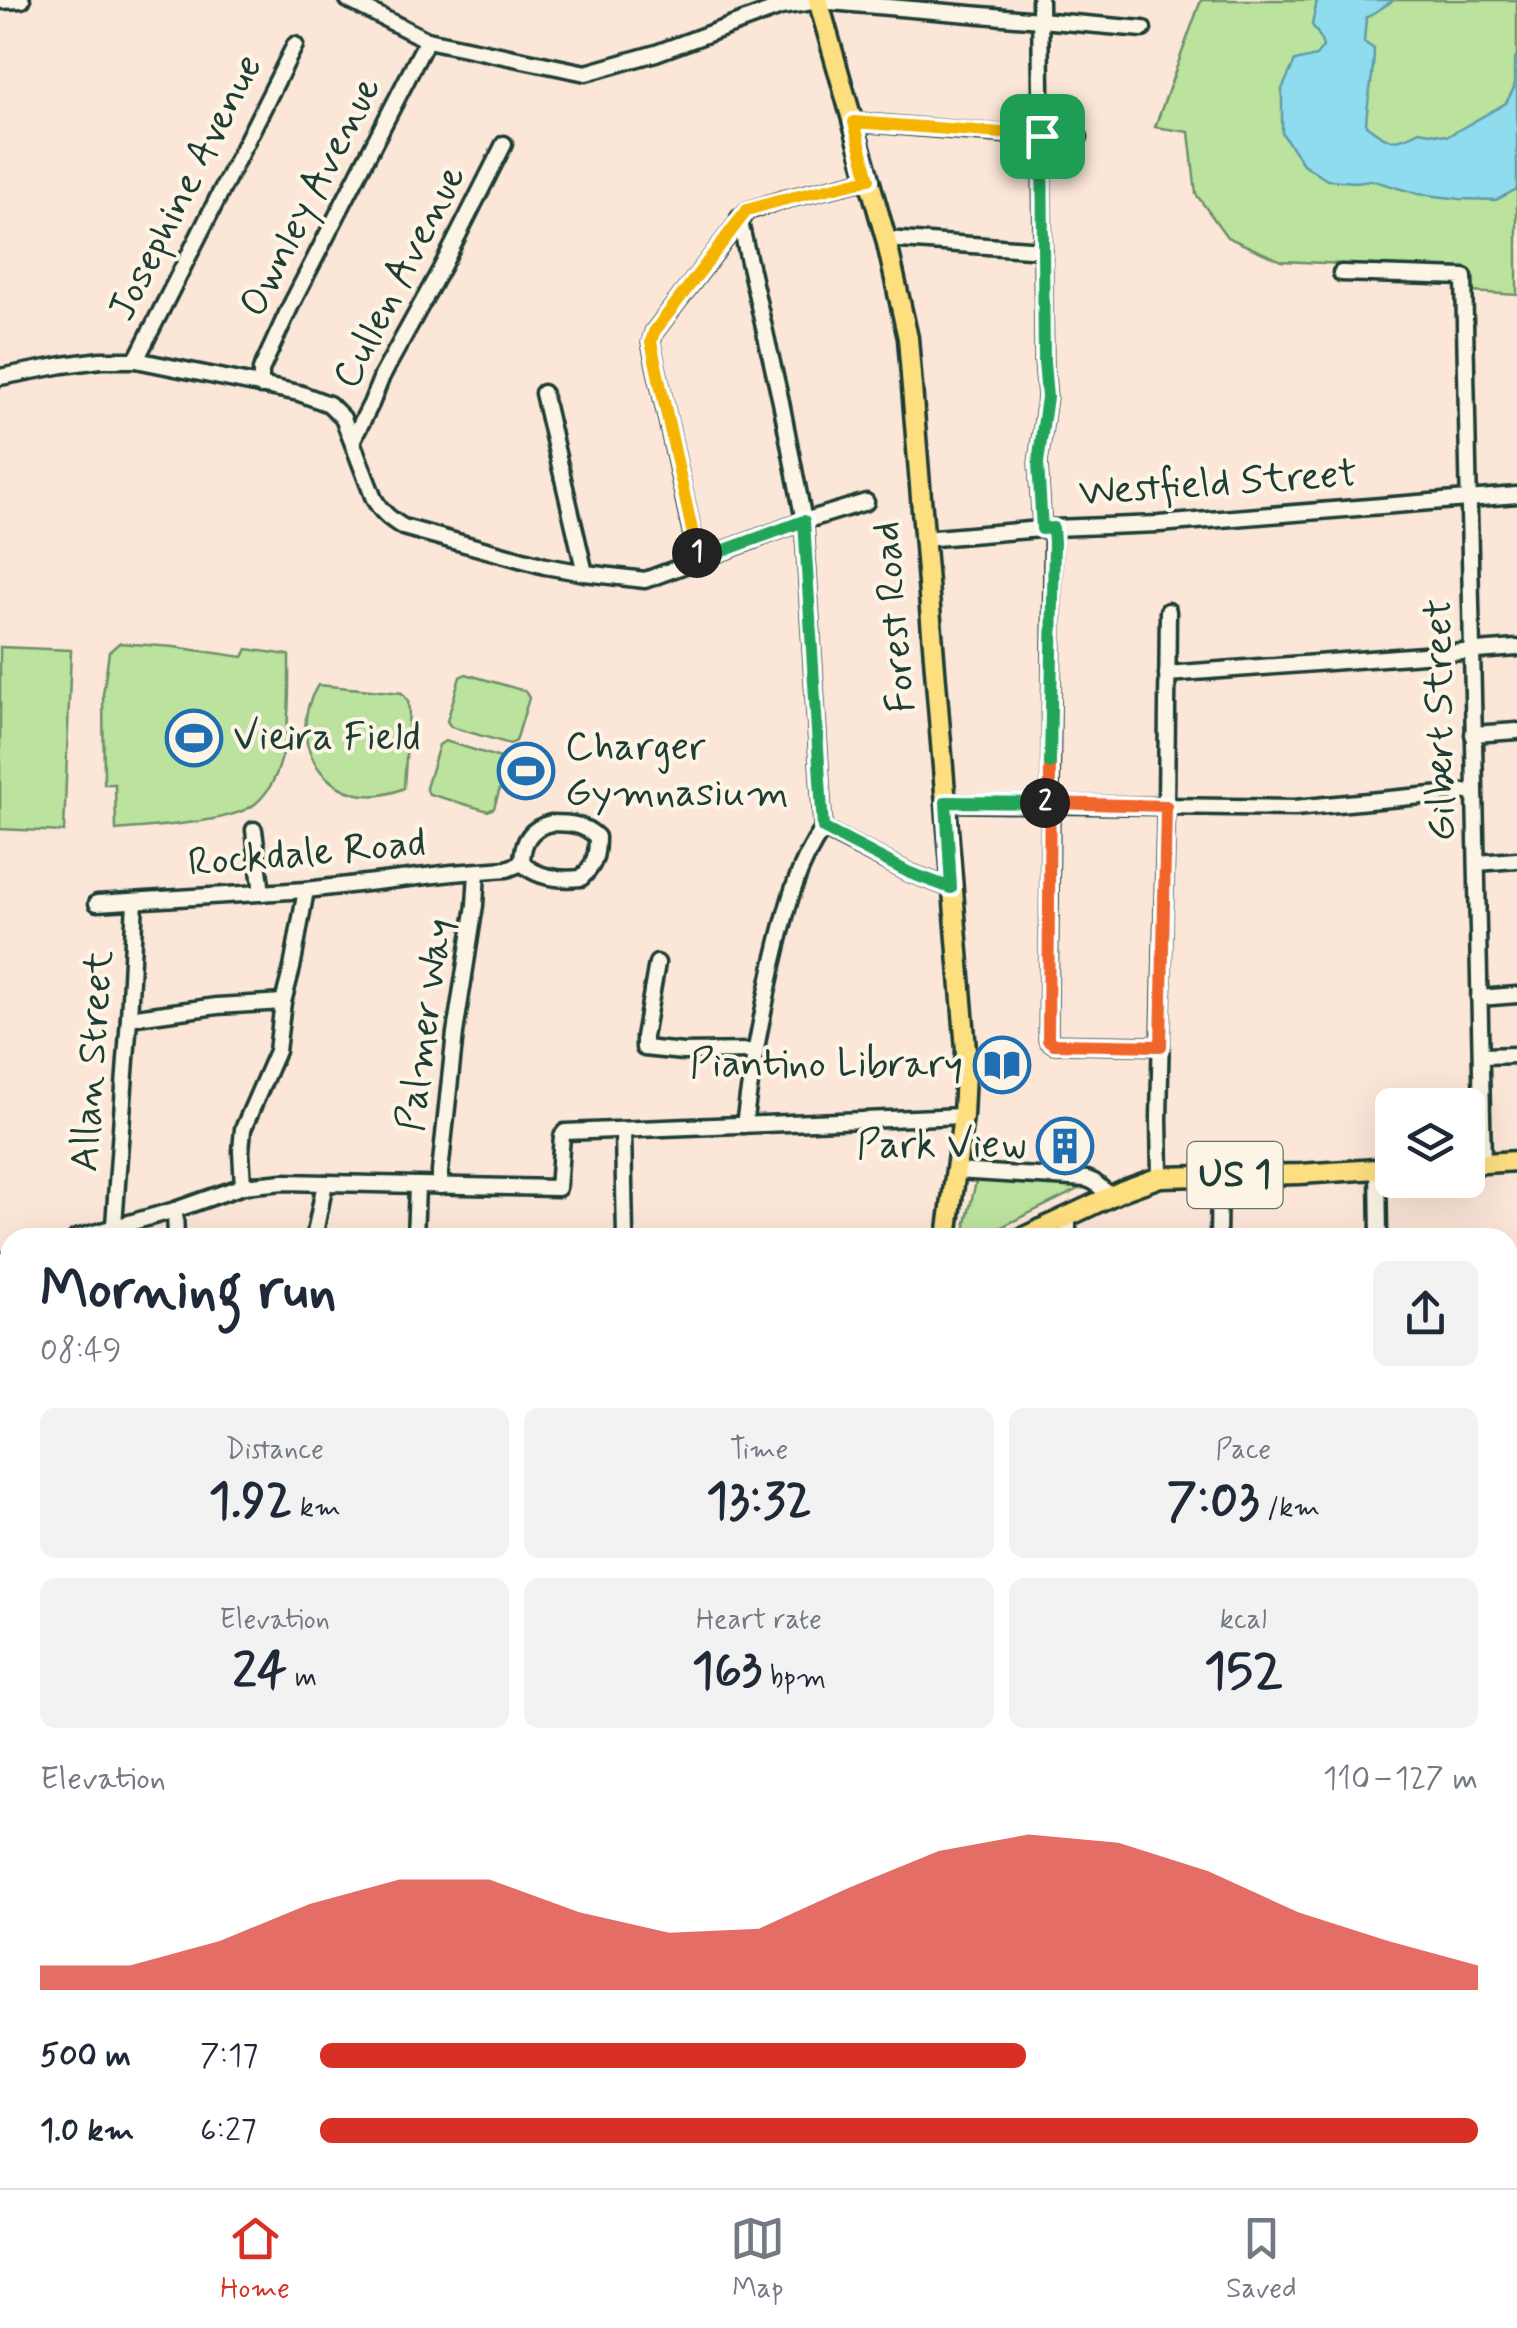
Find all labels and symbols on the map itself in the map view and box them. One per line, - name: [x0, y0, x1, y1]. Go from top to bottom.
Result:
- street label: Josephine Avenue: [96, 46, 276, 330]
- street label: Ownley Avenue: [228, 68, 394, 326]
- pin: [1000, 94, 1085, 179]
- street label: Cullen Avenue: [321, 156, 479, 398]
- street label: Westfield Street: [1077, 448, 1359, 520]
- street label: Forest Road: [861, 519, 929, 715]
- pin: 1: [672, 528, 722, 578]
- street label: Gilbert Street: [1413, 598, 1469, 842]
- sports icon: Vieira Field: [164, 708, 224, 768]
- place label: Vieira Field: [233, 712, 421, 764]
- place label: Charger Gymnasium: [565, 722, 789, 820]
- sports icon: Charger Gymnasium: [496, 741, 556, 801]
- pin: 2: [1020, 778, 1070, 828]
- street label: Rockdale Road: [186, 818, 428, 890]
- street label: Palmer Way: [385, 915, 467, 1135]
- street label: Allan Street: [59, 949, 127, 1173]
- library icon: Piantino Library: [972, 1035, 1032, 1095]
- place label: Piantino Library: [690, 1039, 963, 1091]
- building icon: Park View: [1035, 1116, 1095, 1176]
- place label: Park View: [857, 1120, 1026, 1172]
- road number: US 1: [1188, 1142, 1282, 1208]

